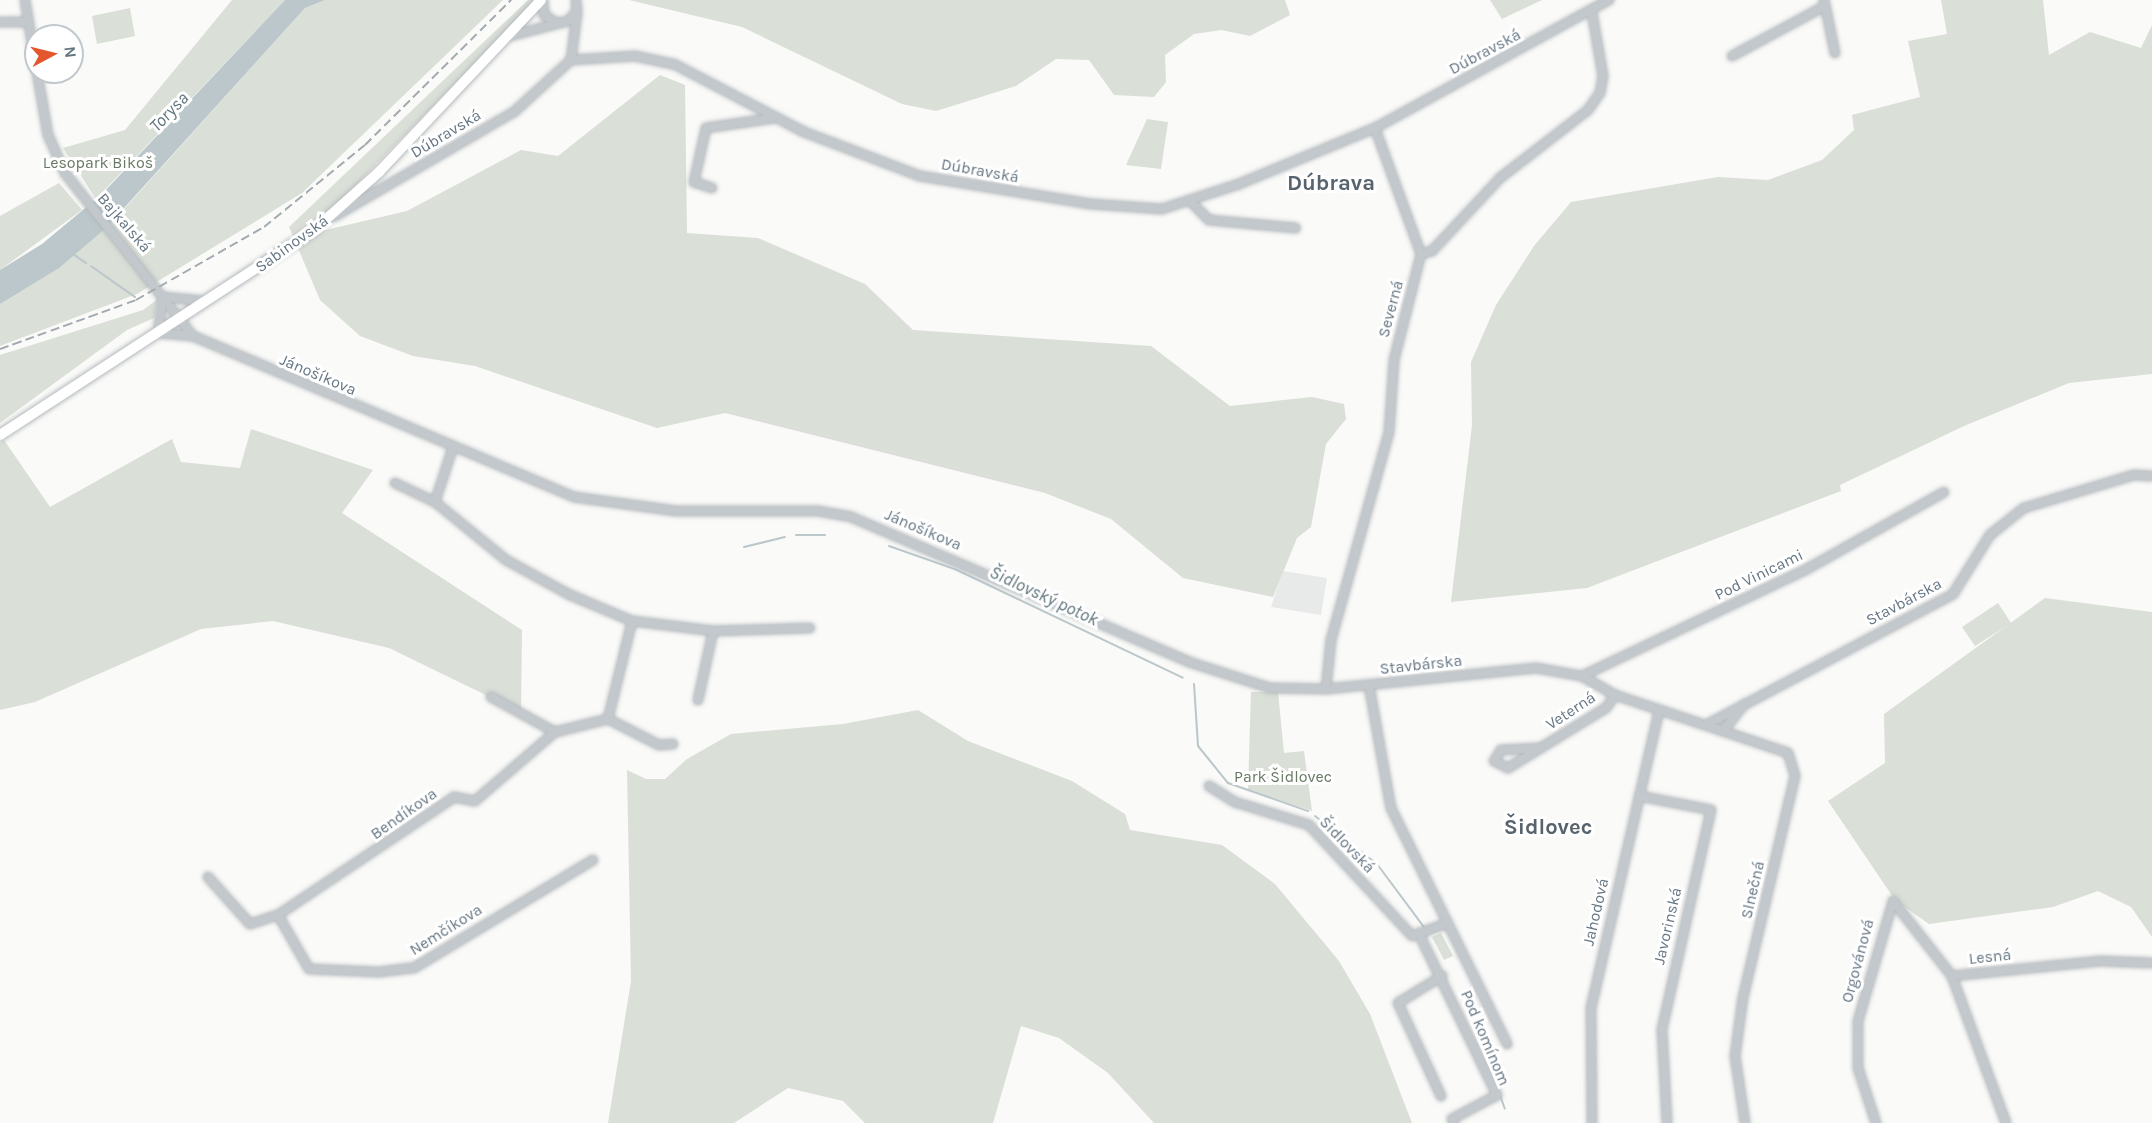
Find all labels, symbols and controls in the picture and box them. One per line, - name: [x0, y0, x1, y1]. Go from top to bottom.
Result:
- north arrow: [24, 24, 84, 84]
- street label: Dúbravská: [1446, 25, 1524, 79]
- text: N: [60, 45, 81, 59]
- water label: Torysa: [145, 87, 193, 137]
- street label: Dúbravská: [407, 106, 485, 162]
- park label: Lesopark Bikoš: [43, 153, 153, 173]
- street label: Dúbravská: [940, 155, 1020, 187]
- district label: Dúbrava: [1287, 171, 1375, 197]
- street label: Bajkalská: [93, 189, 155, 257]
- street label: Sabinovská: [252, 211, 332, 277]
- street label: Severná: [1374, 278, 1408, 340]
- street label: Jánošíkova: [277, 350, 359, 400]
- street label: Jánošíkova: [882, 505, 964, 555]
- street label: Pod Vinicami: [1712, 545, 1806, 605]
- water label: Šidlovský potok: [986, 561, 1102, 631]
- street label: Stavbárska: [1863, 574, 1945, 630]
- street label: Stavbárska: [1379, 651, 1463, 679]
- street label: Veterná: [1543, 688, 1599, 734]
- park label: Park Šidlovec: [1234, 767, 1332, 787]
- street label: Bendíkova: [367, 784, 441, 844]
- street label: Šidlovská: [1315, 813, 1379, 877]
- district label: Šidlovec: [1504, 815, 1592, 841]
- street label: Slnečná: [1737, 859, 1769, 921]
- street label: Jahodová: [1579, 876, 1613, 948]
- street label: Javorinská: [1650, 886, 1686, 966]
- street label: Nemčíkova: [406, 900, 486, 960]
- street label: Orgovánová: [1838, 917, 1878, 1005]
- street label: Lesná: [1968, 945, 2012, 969]
- street label: Pod komínom: [1456, 987, 1514, 1089]

